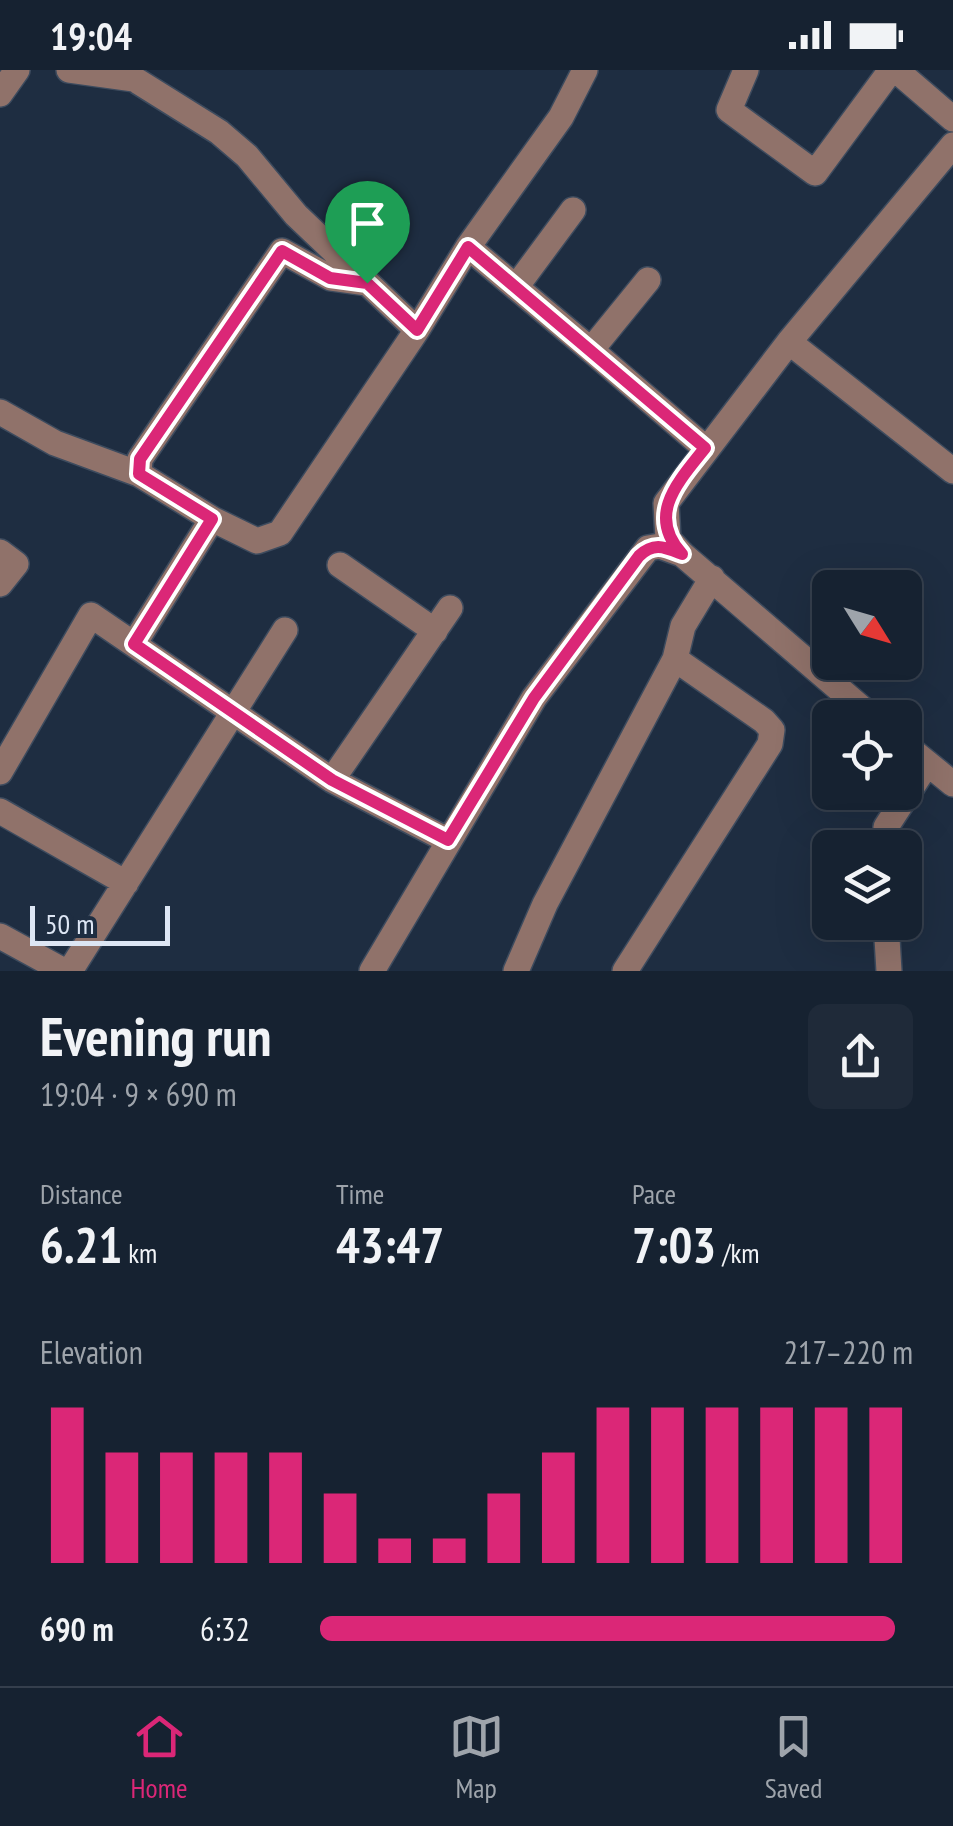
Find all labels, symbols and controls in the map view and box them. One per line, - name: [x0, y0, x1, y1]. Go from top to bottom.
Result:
- text: 19:04: [50, 11, 132, 60]
- pin: [325, 181, 410, 284]
- icon: arrive: [340, 196, 395, 251]
- north arrow: [812, 570, 922, 680]
- map controls: [812, 570, 922, 940]
- button: locate: [812, 700, 922, 810]
- button: layers: [812, 830, 922, 940]
- scale bar: [30, 901, 170, 946]
- text: 50 m: [45, 905, 94, 942]
- text: Evening run: [40, 1000, 272, 1071]
- button: share: [808, 1004, 913, 1109]
- text: 19:04 · 9 × 690 m: [40, 1073, 237, 1115]
- text: Distance: [40, 1175, 123, 1212]
- text: Time: [336, 1175, 384, 1212]
- text: Pace: [632, 1175, 676, 1212]
- text: 6.21: [40, 1212, 122, 1277]
- text: 43:47: [336, 1212, 444, 1277]
- text: 7:03: [632, 1212, 716, 1277]
- text: km: [122, 1234, 157, 1271]
- text: /km: [716, 1234, 760, 1271]
- text: Elevation: [40, 1331, 143, 1373]
- text: 217–220 m: [784, 1331, 913, 1373]
- text: 690 m: [40, 1608, 114, 1650]
- text: 6:32: [200, 1608, 250, 1650]
- tab: Home: [131, 1709, 187, 1806]
- tab: Map: [449, 1709, 504, 1806]
- tab: Saved: [765, 1709, 822, 1806]

